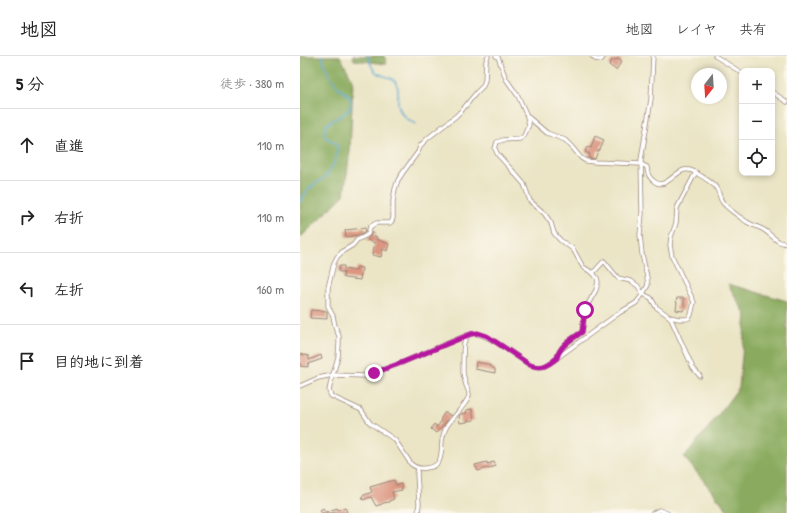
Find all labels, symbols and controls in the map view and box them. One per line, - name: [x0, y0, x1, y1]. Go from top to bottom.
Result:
- text: 地図: [20, 16, 58, 42]
- text: 地図: [626, 19, 654, 38]
- text: レイヤ: [676, 19, 717, 38]
- text: 共有: [739, 19, 767, 38]
- north arrow: [691, 68, 727, 104]
- map controls: [739, 68, 775, 176]
- button: +: [739, 68, 775, 104]
- text: 5 分: [16, 72, 44, 95]
- text: 徒歩 · 380 m: [220, 74, 284, 92]
- button: −: [739, 104, 775, 140]
- icon: ahead: [16, 134, 38, 156]
- text: 直進: [54, 135, 84, 156]
- text: 110 m: [257, 136, 284, 154]
- button: locate: [739, 140, 775, 176]
- icon: right: [16, 206, 38, 228]
- text: 右折: [54, 207, 84, 228]
- text: 110 m: [257, 208, 284, 226]
- icon: left: [16, 278, 38, 300]
- text: 左折: [54, 279, 84, 300]
- text: 160 m: [256, 280, 284, 298]
- route start: [576, 301, 594, 319]
- icon: arrive: [16, 350, 38, 372]
- text: 目的地に到着: [54, 351, 144, 372]
- route end: [365, 364, 383, 382]

